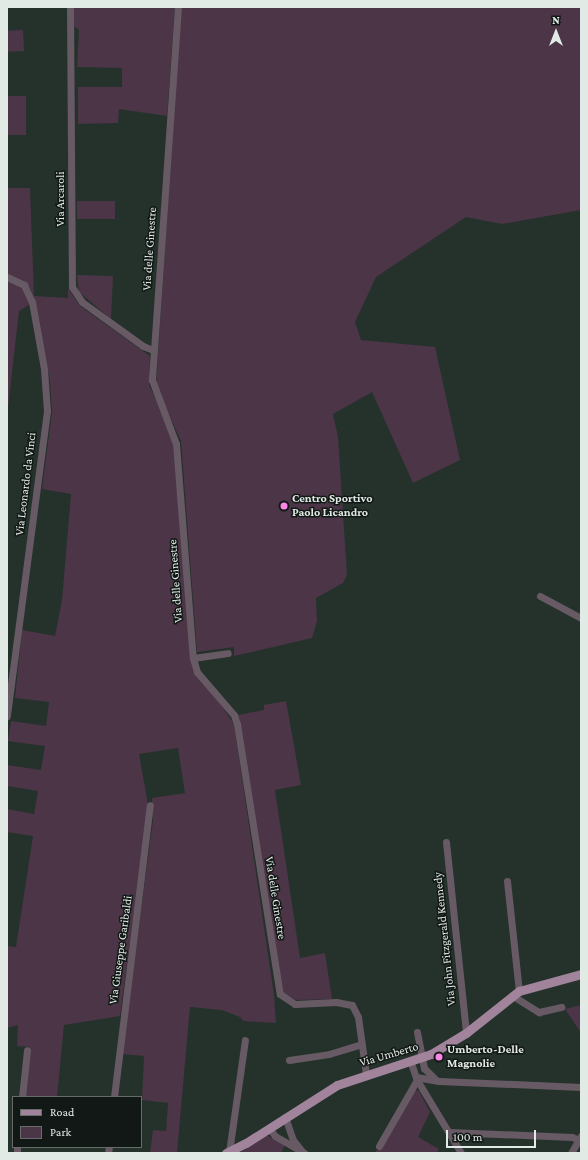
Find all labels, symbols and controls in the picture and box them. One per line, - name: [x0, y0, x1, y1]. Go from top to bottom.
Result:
- north arrow: [536, 12, 576, 52]
- text: N: [552, 14, 560, 26]
- street label: Via Arcaroli: [54, 171, 68, 227]
- street label: Via delle Ginestre: [140, 207, 160, 291]
- street label: Via Leonardo da Vinci: [13, 432, 39, 536]
- place label: Centro Sportivo Paolo Licandro: [292, 492, 372, 520]
- marker: Centro Sportivo Paolo Licandro: [279, 501, 289, 511]
- street label: Via delle Ginestre: [166, 539, 186, 623]
- street label: Via delle Ginestre: [261, 856, 289, 940]
- street label: Via John Fitzgerald Kennedy: [431, 871, 459, 1007]
- street label: Via Giuseppe Garibaldi: [106, 895, 136, 1005]
- street label: Via Umberto: [358, 1040, 420, 1070]
- place label: Umberto-Delle Magnolie: [447, 1043, 524, 1071]
- marker: Umberto-Delle Magnolie: [434, 1052, 444, 1062]
- legend: [12, 1096, 142, 1148]
- text: Road: [50, 1105, 74, 1119]
- scale bar: [448, 1122, 538, 1148]
- text: Park: [50, 1125, 71, 1139]
- text: 100 m: [453, 1130, 482, 1144]

